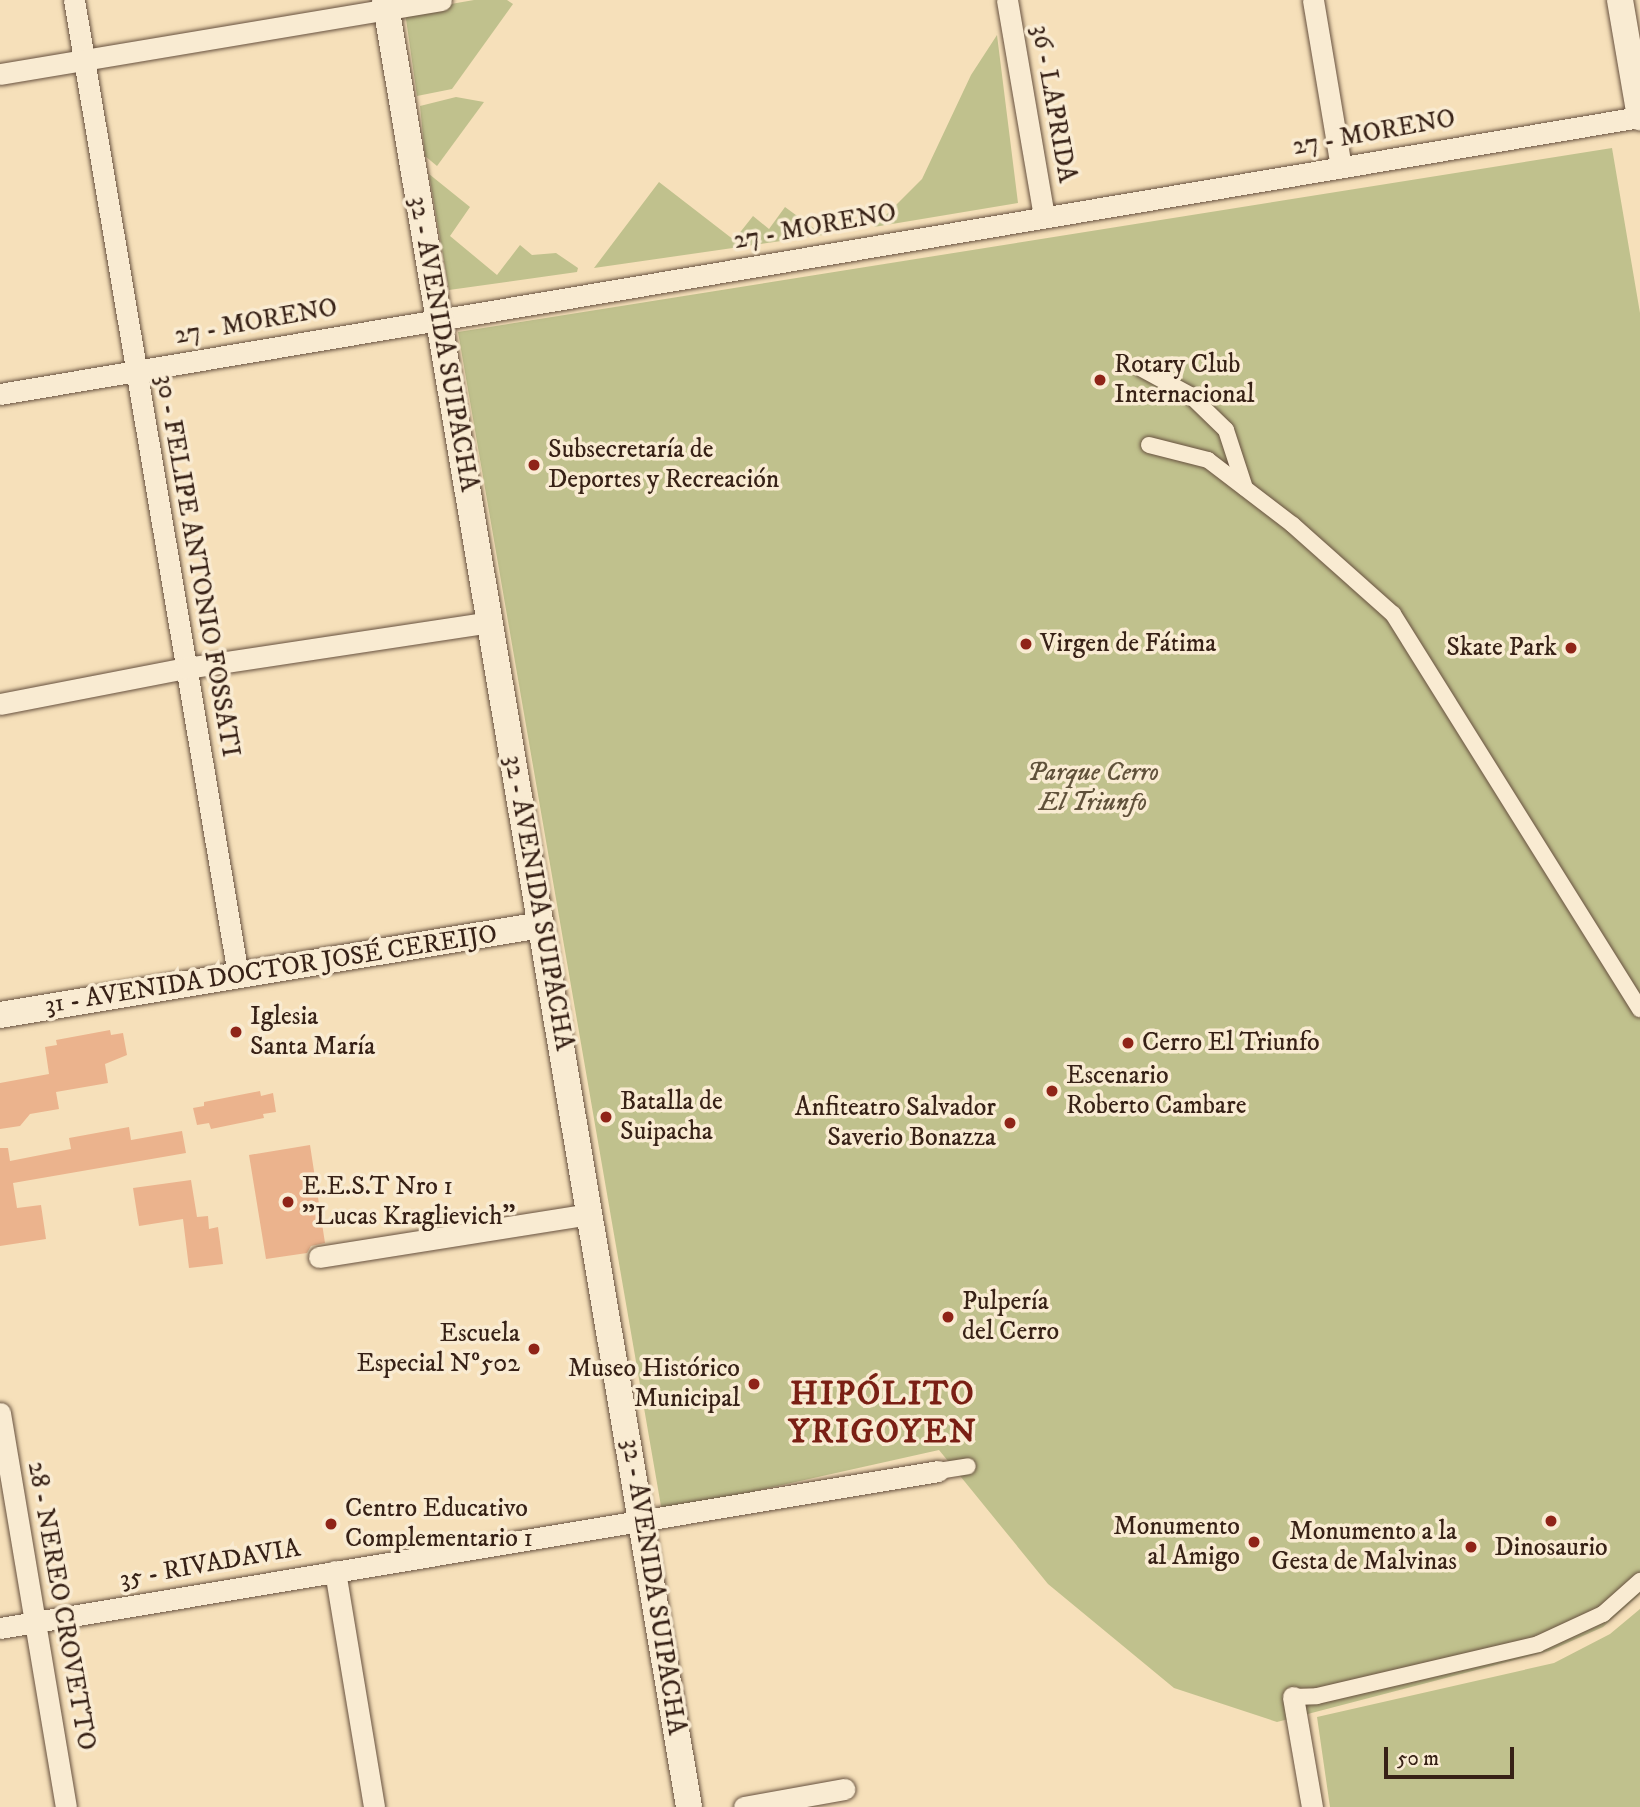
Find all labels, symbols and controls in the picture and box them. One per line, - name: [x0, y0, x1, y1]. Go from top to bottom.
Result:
- street label: 36 - LAPRIDA: [1024, 23, 1082, 185]
- street label: 27 - MORENO: [1290, 103, 1458, 163]
- street label: 32 - AVENIDA SUIPACHA: [402, 194, 484, 494]
- street label: 27 - MORENO: [731, 197, 899, 257]
- street label: 27 - MORENO: [172, 292, 340, 352]
- place label: Rotary Club Internacional: [1114, 349, 1255, 410]
- street label: 30 - FELIPE ANTONIO FOSSATI: [148, 372, 246, 760]
- marker: Rotary Club Internacional: [1092, 372, 1108, 388]
- place label: Subsecretaría de Deportes y Recreación: [548, 434, 779, 496]
- marker: Subsecretaría de Deportes y Recreación: [526, 457, 542, 473]
- place label: Virgen de Fátima: [1040, 628, 1216, 660]
- place label: Skate Park: [1446, 632, 1557, 664]
- marker: Virgen de Fátima: [1018, 636, 1034, 652]
- marker: Skate Park: [1563, 640, 1579, 656]
- street label: 32 - AVENIDA SUIPACHA: [497, 753, 579, 1053]
- park label: Parque Cerro El Triunfo: [1027, 757, 1159, 818]
- street label: 31 - AVENIDA DOCTOR JOSÉ CEREIJO: [43, 919, 499, 1021]
- place label: Iglesia Santa María: [250, 1001, 375, 1062]
- marker: Iglesia Santa María: [228, 1024, 244, 1040]
- place label: Cerro El Triunfo: [1142, 1027, 1320, 1059]
- marker: Cerro El Triunfo: [1120, 1035, 1136, 1051]
- place label: Escenario Roberto Cambare: [1066, 1060, 1246, 1122]
- marker: Escenario Roberto Cambare: [1044, 1083, 1060, 1099]
- place label: Batalla de Suipacha: [620, 1086, 723, 1148]
- place label: Anfiteatro Salvador Saverio Bonazza: [795, 1092, 996, 1154]
- marker: Batalla de Suipacha: [598, 1109, 614, 1125]
- marker: Anfiteatro Salvador Saverio Bonazza: [1002, 1115, 1018, 1131]
- place label: E.E.S.T Nro 1 "Lucas Kraglievich": [302, 1171, 515, 1232]
- marker: E.E.S.T Nro 1 "Lucas Kraglievich": [280, 1194, 296, 1210]
- place label: Pulpería del Cerro: [962, 1286, 1059, 1348]
- marker: Pulpería del Cerro: [940, 1309, 956, 1325]
- place label: Escuela Especial Nº502: [356, 1318, 520, 1380]
- marker: Escuela Especial Nº502: [526, 1341, 542, 1357]
- place label: Museo Histórico Municipal: [568, 1353, 740, 1414]
- district label: HIPÓLITO YRIGOYEN: [789, 1375, 977, 1453]
- marker: Museo Histórico Municipal: [746, 1376, 762, 1392]
- street label: 32 - AVENIDA SUIPACHA: [614, 1437, 692, 1737]
- street label: 28 - NEREO CROVETTO: [20, 1459, 102, 1753]
- place label: Centro Educativo Complementario 1: [345, 1493, 533, 1554]
- place label: Monumento al Amigo: [1113, 1511, 1240, 1572]
- marker: Dinosaurio: [1543, 1513, 1559, 1529]
- marker: Centro Educativo Complementario 1: [323, 1516, 339, 1532]
- place label: Monumento a la Gesta de Malvinas: [1271, 1516, 1457, 1578]
- place label: Dinosaurio: [1494, 1532, 1608, 1564]
- street label: 35 - RIVADAVIA: [117, 1533, 303, 1595]
- marker: Monumento al Amigo: [1246, 1534, 1262, 1550]
- marker: Monumento a la Gesta de Malvinas: [1463, 1539, 1479, 1555]
- scale bar: [1388, 1734, 1518, 1778]
- text: 50 m: [1397, 1746, 1439, 1772]

